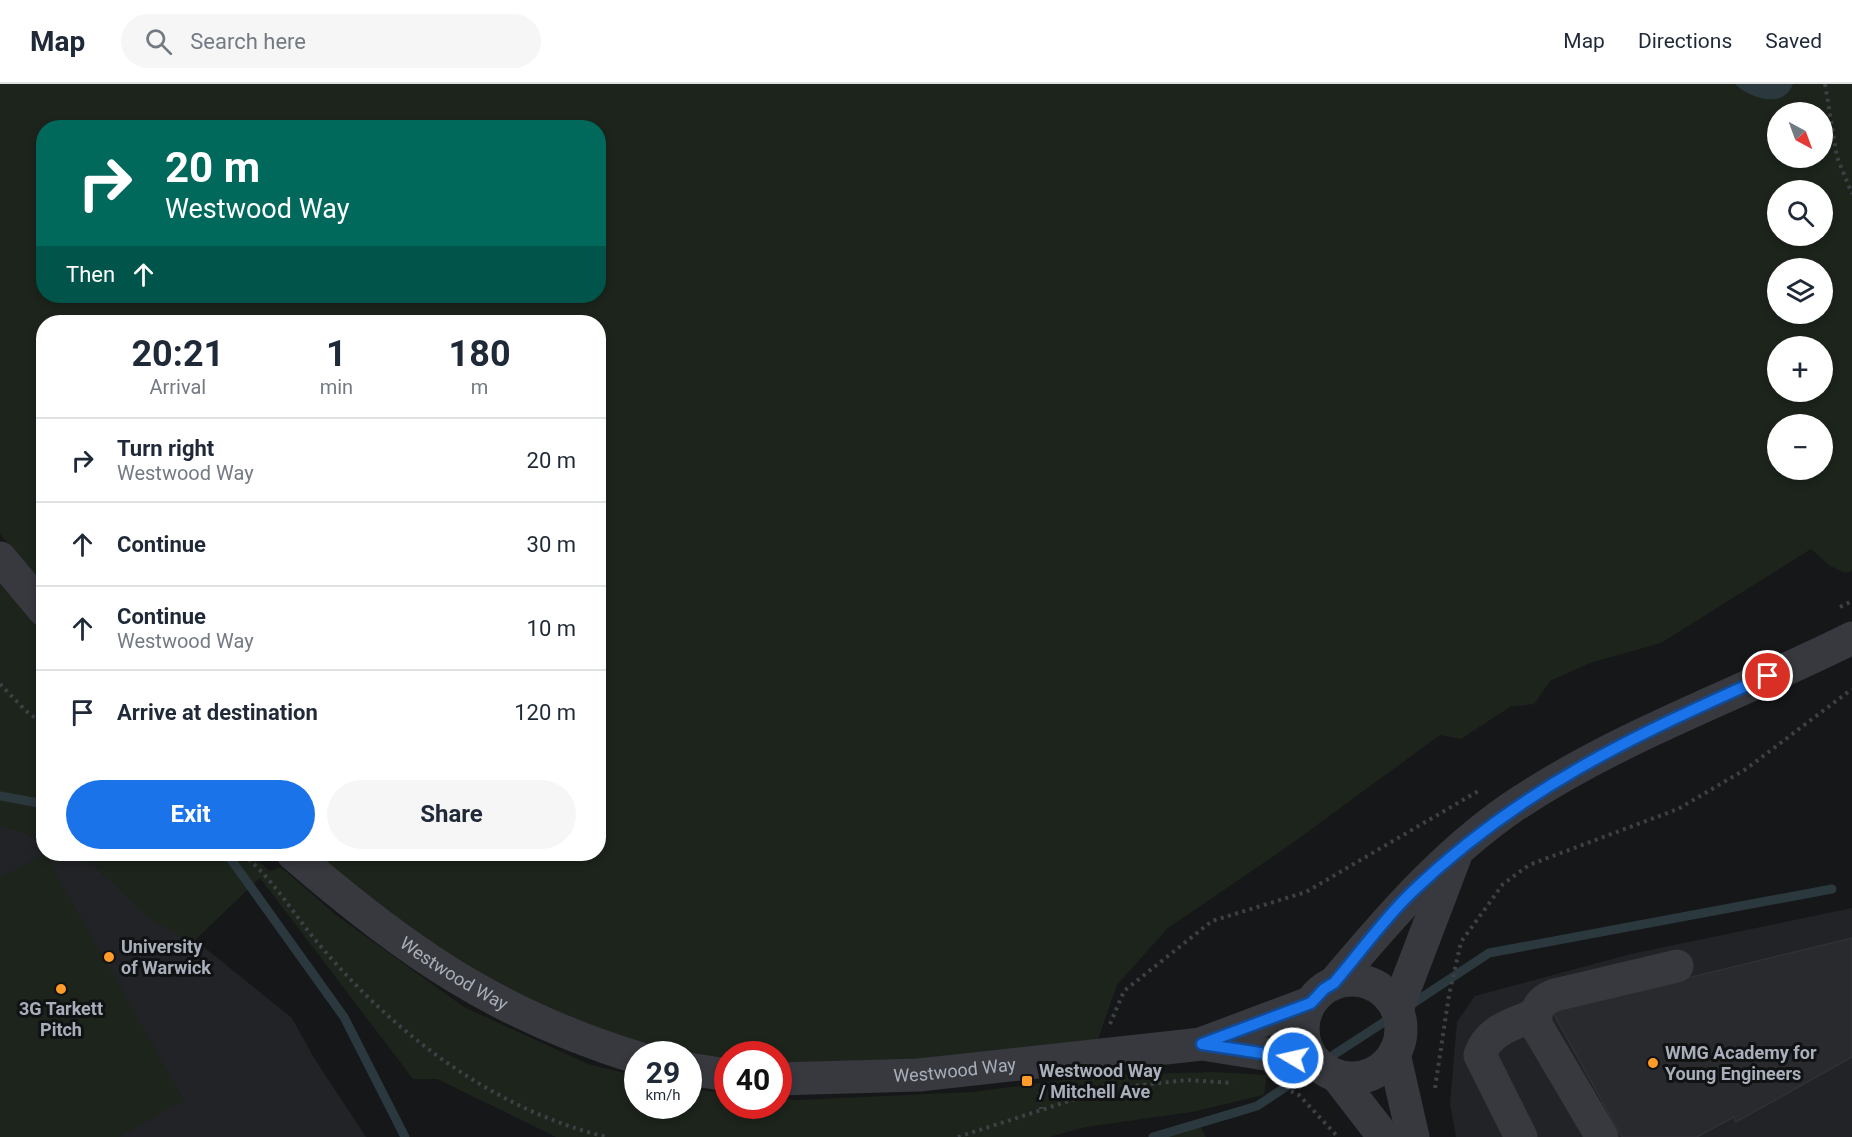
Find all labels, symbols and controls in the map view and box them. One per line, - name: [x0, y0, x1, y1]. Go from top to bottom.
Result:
- search box: [121, 14, 541, 68]
- text: Map: [30, 25, 85, 58]
- icon: search: [142, 25, 175, 58]
- text: Search here: [190, 29, 306, 54]
- text: Map: [1563, 29, 1605, 53]
- text: Directions: [1638, 29, 1732, 53]
- text: Saved: [1765, 29, 1822, 53]
- north arrow: [1767, 102, 1833, 168]
- map controls: [1767, 102, 1833, 480]
- text: 20 m: [165, 143, 260, 192]
- icon: right: [66, 144, 144, 222]
- button: search: [1767, 180, 1833, 246]
- text: Westwood Way: [165, 193, 349, 225]
- icon: ahead: [127, 258, 160, 291]
- button: layers: [1767, 258, 1833, 324]
- text: Then: [66, 262, 115, 287]
- text: 20:21: [131, 333, 224, 375]
- text: 1: [326, 333, 347, 375]
- text: 180: [449, 333, 511, 375]
- button: +: [1767, 336, 1833, 402]
- text: Arrival: [149, 375, 206, 399]
- text: min: [320, 375, 353, 399]
- text: m: [471, 375, 488, 399]
- button: −: [1767, 414, 1833, 480]
- text: Turn right: [117, 436, 214, 461]
- icon: right: [66, 444, 99, 477]
- text: 20 m: [527, 448, 576, 473]
- text: Westwood Way: [117, 461, 254, 485]
- icon: ahead: [66, 528, 99, 561]
- text: Continue: [117, 532, 206, 557]
- text: 30 m: [527, 532, 576, 557]
- text: Continue: [117, 604, 206, 629]
- icon: ahead: [66, 612, 99, 645]
- text: 10 m: [527, 616, 576, 641]
- text: Westwood Way: [117, 629, 254, 653]
- pin: [1742, 650, 1793, 701]
- icon: arrive: [1751, 659, 1784, 692]
- icon: arrive: [66, 696, 99, 729]
- text: Arrive at destination: [117, 700, 318, 725]
- text: 120 m: [514, 700, 576, 725]
- button: Exit: [66, 780, 315, 849]
- button: Share: [327, 780, 576, 849]
- street label: Westwood Way: [396, 932, 512, 1014]
- place label: University of Warwick: [121, 936, 211, 978]
- marker: University of Warwick: [102, 950, 116, 964]
- marker: 3G Tarkett Pitch: [54, 982, 68, 996]
- place label: 3G Tarkett Pitch: [19, 998, 103, 1040]
- position arrow: [1261, 1026, 1325, 1090]
- speed limit sign: 40: [714, 1041, 792, 1119]
- place label: WMG Academy for Young Engineers: [1665, 1042, 1817, 1084]
- street label: Westwood Way: [893, 1053, 1017, 1086]
- text: 29: [646, 1055, 680, 1090]
- marker: WMG Academy for Young Engineers: [1646, 1056, 1660, 1070]
- place label: Westwood Way / Mitchell Ave: [1038, 1060, 1163, 1102]
- marker: Westwood Way / Mitchell Ave: [1020, 1074, 1034, 1088]
- text: km/h: [645, 1086, 681, 1104]

